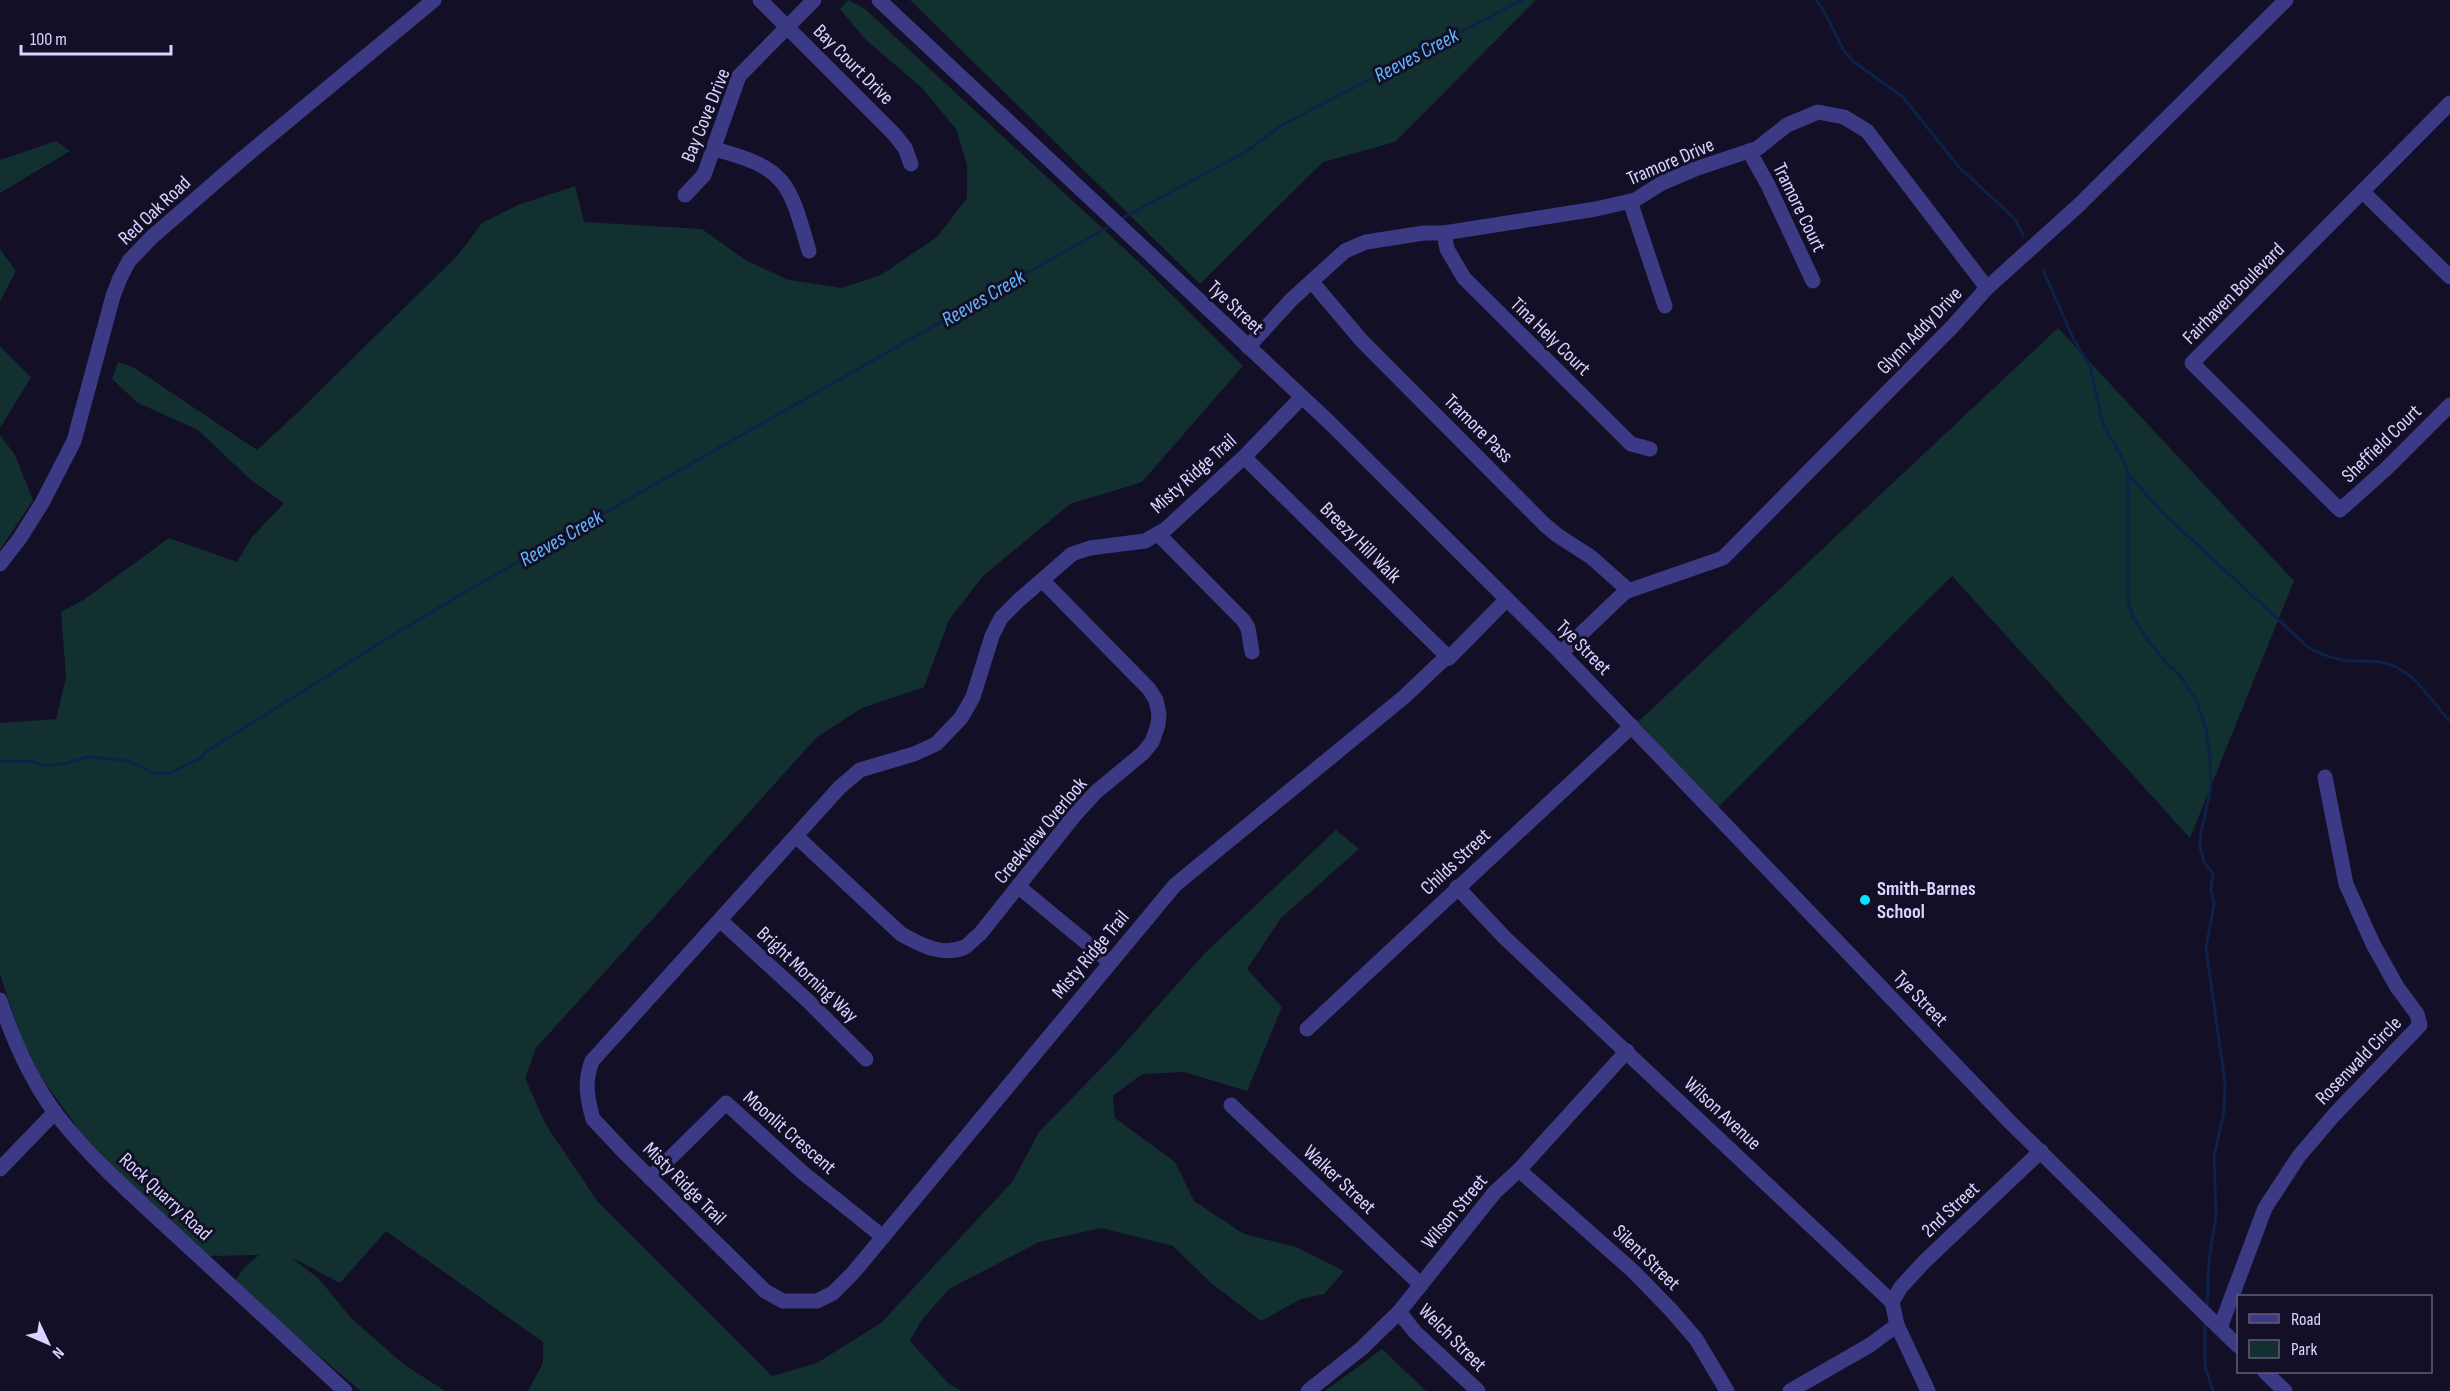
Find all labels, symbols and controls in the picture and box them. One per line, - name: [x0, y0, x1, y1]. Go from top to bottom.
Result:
- scale bar: [21, 18, 171, 56]
- street label: Bay Court Drive: [808, 20, 898, 110]
- water label: Reeves Creek: [1370, 22, 1464, 88]
- text: 100 m: [30, 29, 67, 50]
- street label: Bay Cove Drive: [676, 65, 736, 166]
- street label: Tramore Drive: [1623, 133, 1718, 191]
- street label: Tramore Court: [1767, 159, 1831, 256]
- street label: Red Oak Road: [114, 171, 196, 250]
- street label: Fairhaven Boulevard: [2178, 238, 2290, 350]
- water label: Reeves Creek: [937, 264, 1030, 332]
- street label: Tye Street: [1202, 276, 1268, 340]
- street label: Glynn Addy Drive: [1872, 282, 1967, 380]
- street label: Tina Hely Court: [1505, 293, 1595, 381]
- street label: Tramore Pass: [1439, 389, 1518, 468]
- street label: Sheffield Court: [2337, 400, 2427, 488]
- street label: Misty Ridge Trail: [1146, 429, 1242, 519]
- street label: Breezy Hill Walk: [1315, 497, 1406, 588]
- water label: Reeves Creek: [515, 504, 608, 572]
- street label: Tye Street: [1551, 615, 1616, 680]
- street label: Creekview Overlook: [989, 772, 1093, 889]
- street label: Childs Street: [1416, 823, 1496, 900]
- place label: Smith-Barnes School: [1877, 877, 1976, 924]
- marker: Smith-Barnes School: [1858, 893, 1872, 907]
- street label: Misty Ridge Trail: [1047, 906, 1134, 1004]
- street label: Bright Morning Way: [752, 922, 863, 1028]
- street label: Tye Street: [1888, 966, 1953, 1032]
- street label: Rosenwald Circle: [2311, 1012, 2407, 1110]
- street label: Wilson Avenue: [1679, 1072, 1766, 1155]
- street label: Moonlit Crescent: [738, 1086, 841, 1180]
- street label: Misty Ridge Trail: [638, 1137, 731, 1230]
- street label: Walker Street: [1298, 1140, 1381, 1219]
- street label: Rock Quarry Road: [114, 1148, 217, 1246]
- street label: Wilson Street: [1417, 1169, 1493, 1254]
- street label: 2nd Street: [1917, 1177, 1985, 1243]
- street label: Silent Street: [1608, 1220, 1685, 1296]
- legend: [2237, 1295, 2432, 1373]
- street label: Welch Street: [1413, 1299, 1491, 1377]
- text: Road: [2291, 1309, 2321, 1330]
- north arrow: [18, 1313, 78, 1373]
- text: Park: [2291, 1339, 2317, 1360]
- text: N: [48, 1343, 68, 1362]

